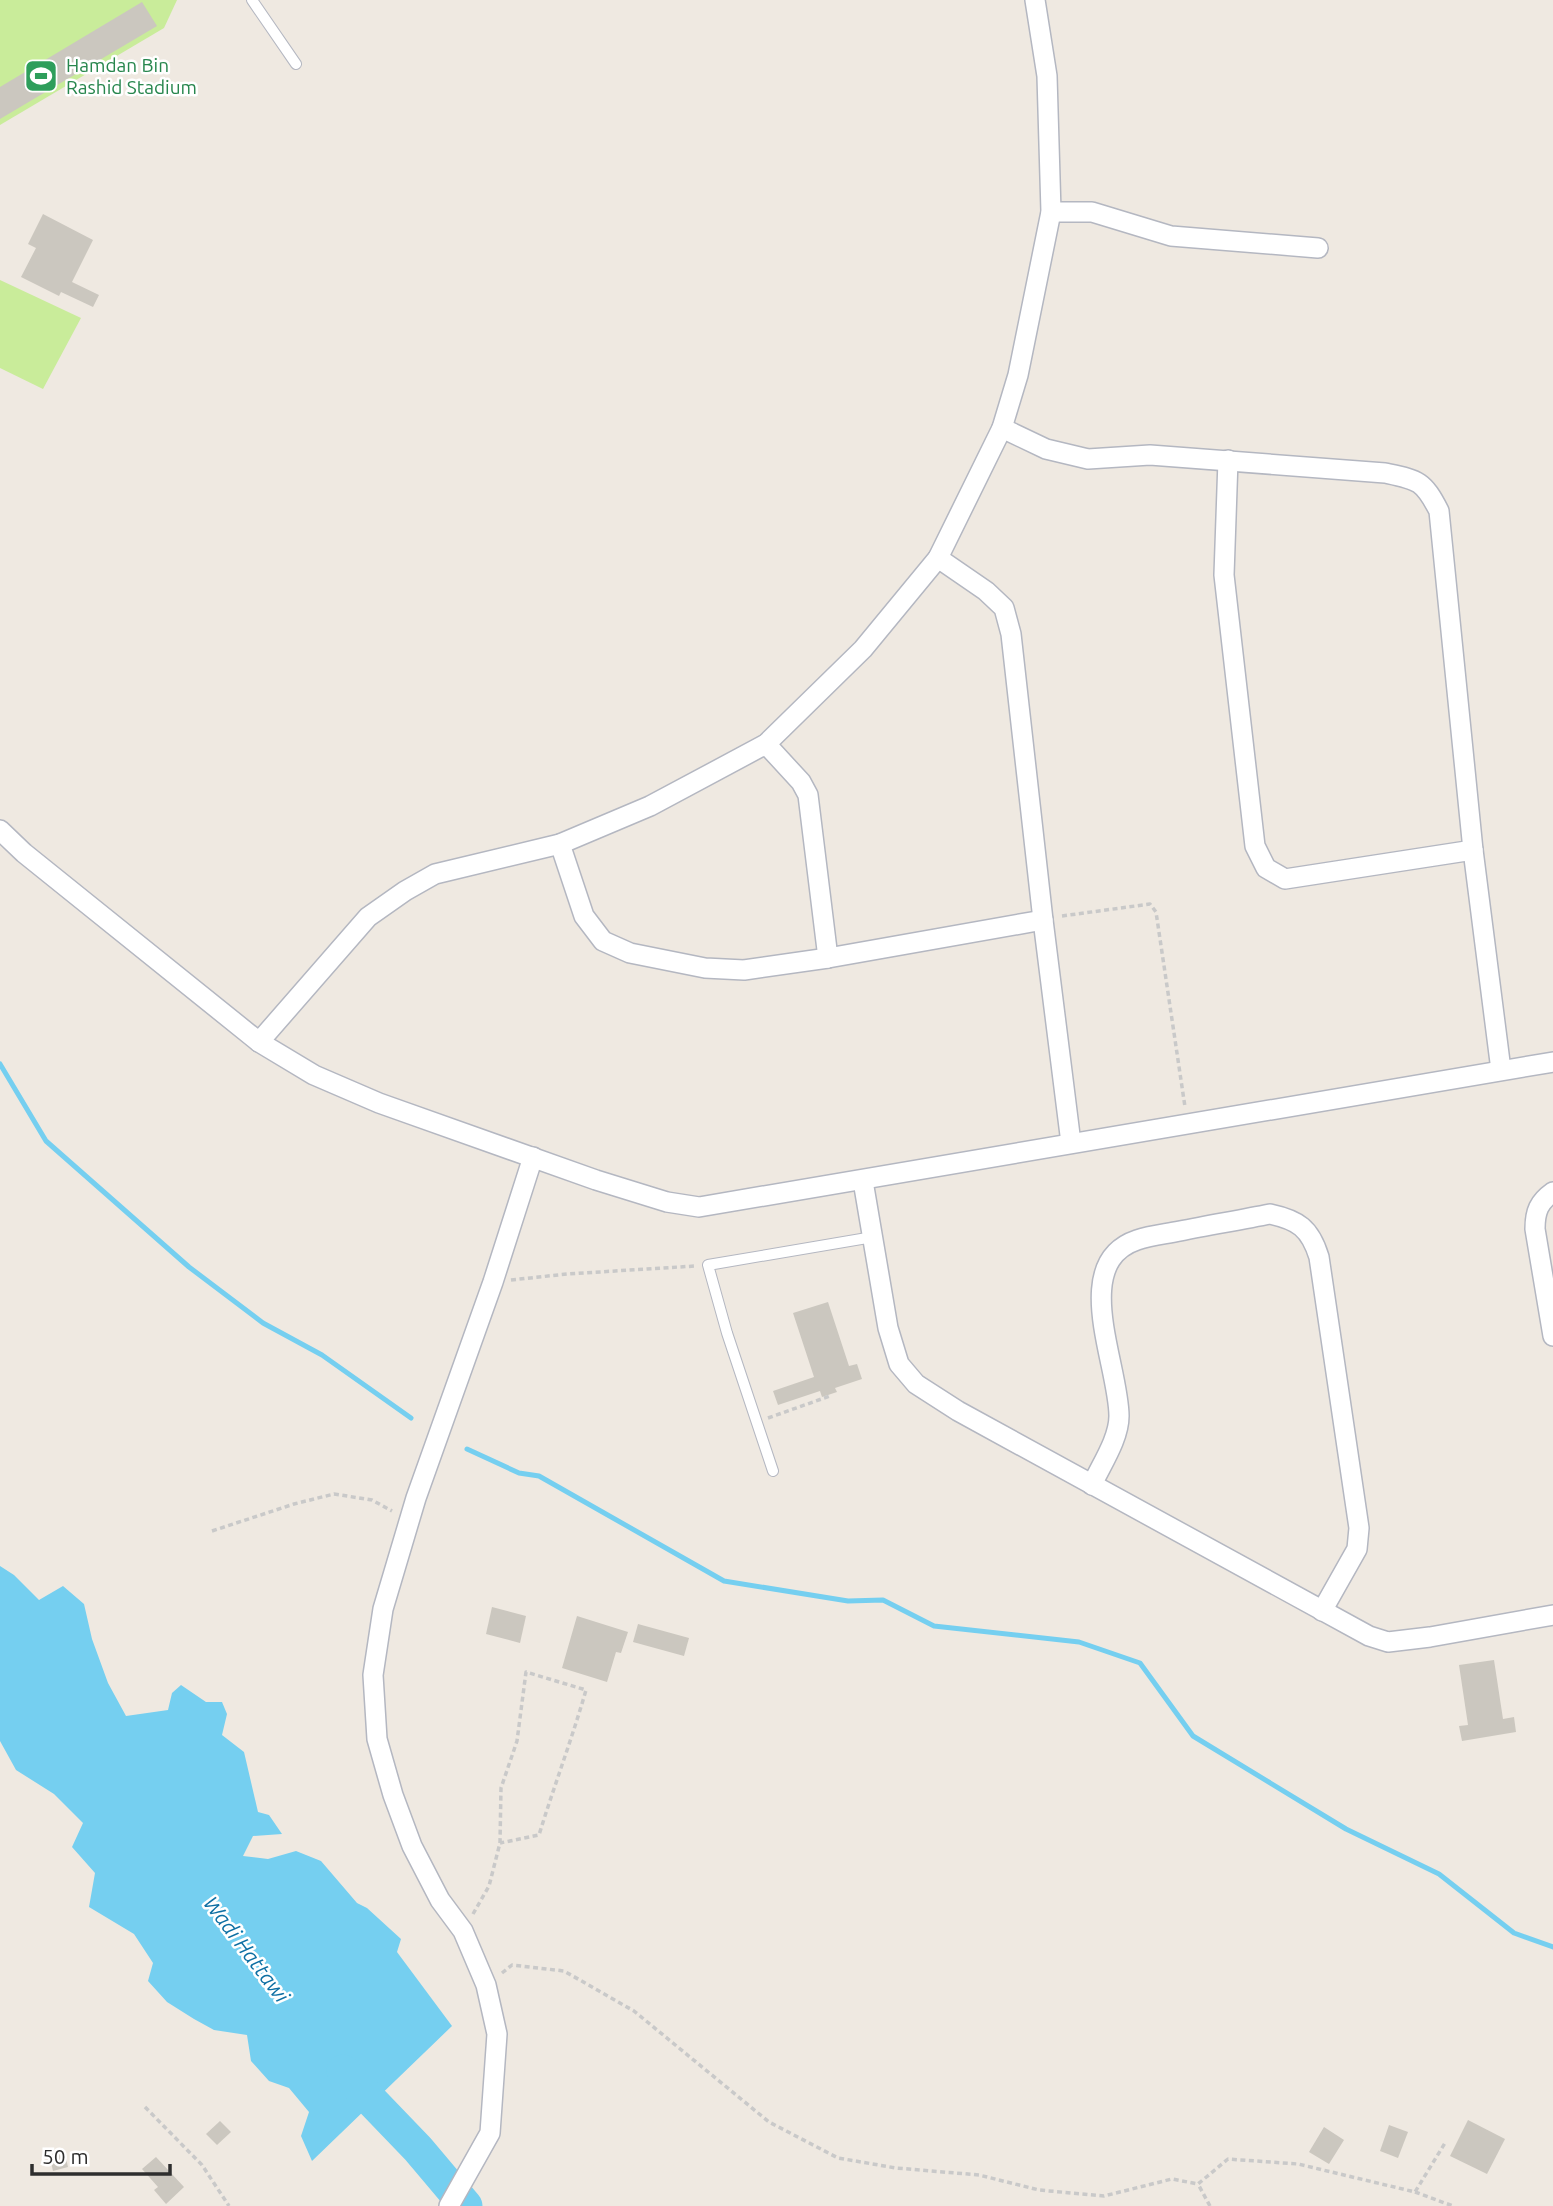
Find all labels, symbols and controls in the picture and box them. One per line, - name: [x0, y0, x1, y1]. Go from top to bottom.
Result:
- place label: Hamdan Bin Rashid Stadium: [66, 54, 197, 98]
- sports icon: Hamdan Bin Rashid Stadium: [22, 57, 60, 95]
- water label: Wadi Hattawi: [199, 1891, 295, 2007]
- scale bar: [32, 2132, 170, 2176]
- text: 50 m: [42, 2144, 89, 2168]

